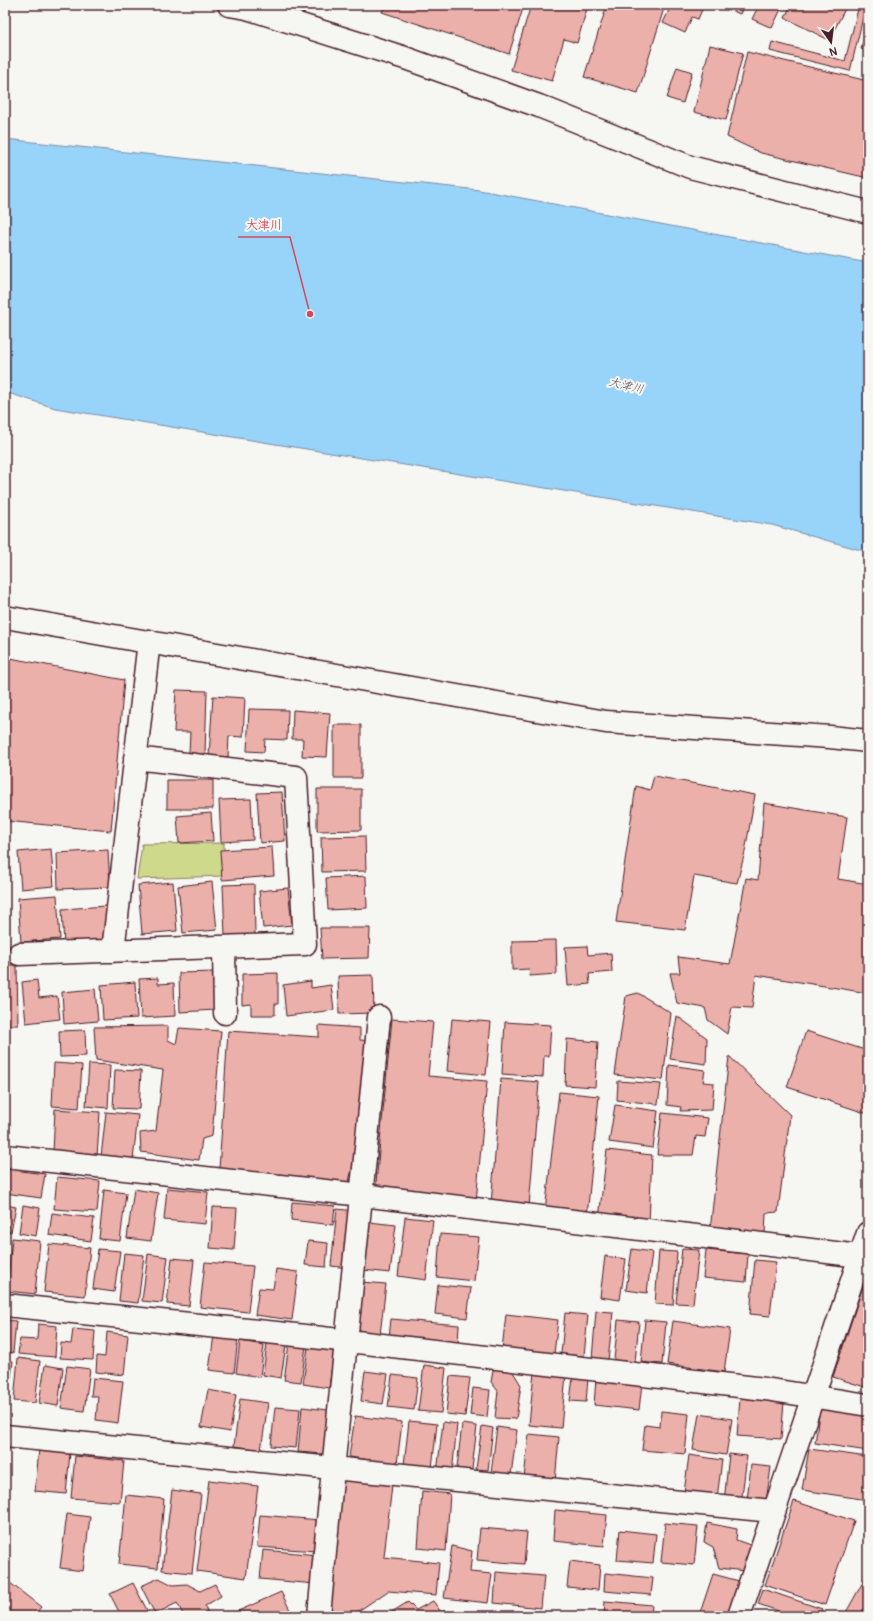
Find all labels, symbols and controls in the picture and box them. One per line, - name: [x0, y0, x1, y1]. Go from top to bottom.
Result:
- north arrow: [811, 22, 851, 62]
- text: N: [828, 44, 838, 59]
- callout: 大津川: [238, 213, 290, 237]
- text: 大津川: [246, 218, 282, 233]
- water label: 大津川: [607, 375, 645, 397]

